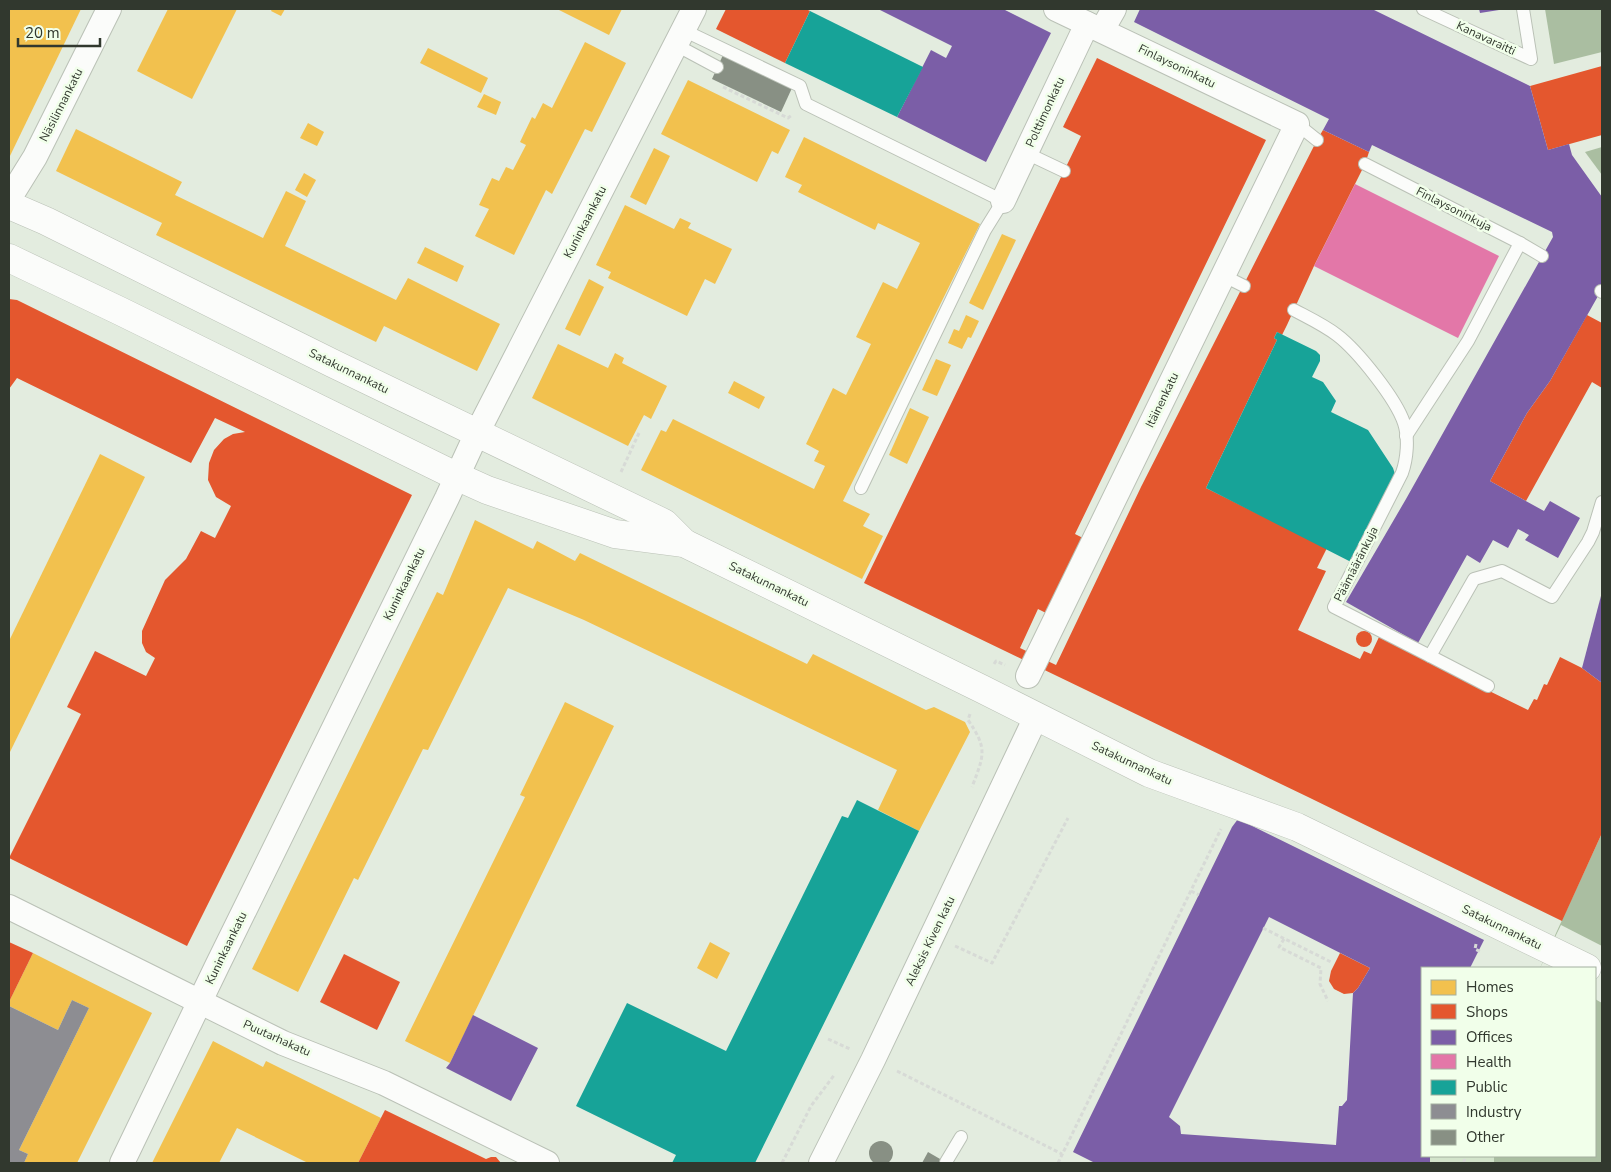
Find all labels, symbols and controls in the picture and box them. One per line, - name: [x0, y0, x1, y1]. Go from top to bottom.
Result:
- scale bar: [18, 15, 100, 47]
- street label: Kanavaraitti: [1454, 17, 1518, 59]
- text: 20 m: [25, 23, 60, 43]
- street label: Finlaysoninkatu: [1136, 40, 1218, 92]
- street label: Näsilinnankatu: [36, 66, 86, 144]
- street label: Polttimonkatu: [1022, 74, 1068, 150]
- street label: Kuninkaankatu: [560, 183, 610, 261]
- street label: Finlaysoninkuja: [1413, 183, 1495, 235]
- street label: Satakunnankatu: [306, 345, 392, 397]
- street label: Itäinenkatu: [1142, 370, 1182, 430]
- street label: Päämääränkuja: [1330, 524, 1382, 604]
- street label: Kuninkaankatu: [379, 545, 429, 623]
- street label: Satakunnankatu: [726, 558, 812, 610]
- street label: Satakunnankatu: [1089, 737, 1175, 789]
- street label: Aleksis Kiven katu: [901, 894, 959, 988]
- street label: Satakunnankatu: [1459, 901, 1545, 953]
- street label: Kuninkaankatu: [201, 909, 251, 987]
- legend: [1421, 967, 1596, 1157]
- text: Homes: [1466, 977, 1514, 997]
- text: Shops: [1466, 1002, 1508, 1022]
- street label: Puutarhakatu: [241, 1016, 313, 1060]
- text: Offices: [1466, 1027, 1513, 1047]
- text: Health: [1466, 1052, 1511, 1072]
- text: Public: [1466, 1077, 1507, 1097]
- text: Industry: [1466, 1102, 1522, 1122]
- text: Other: [1466, 1127, 1505, 1147]

